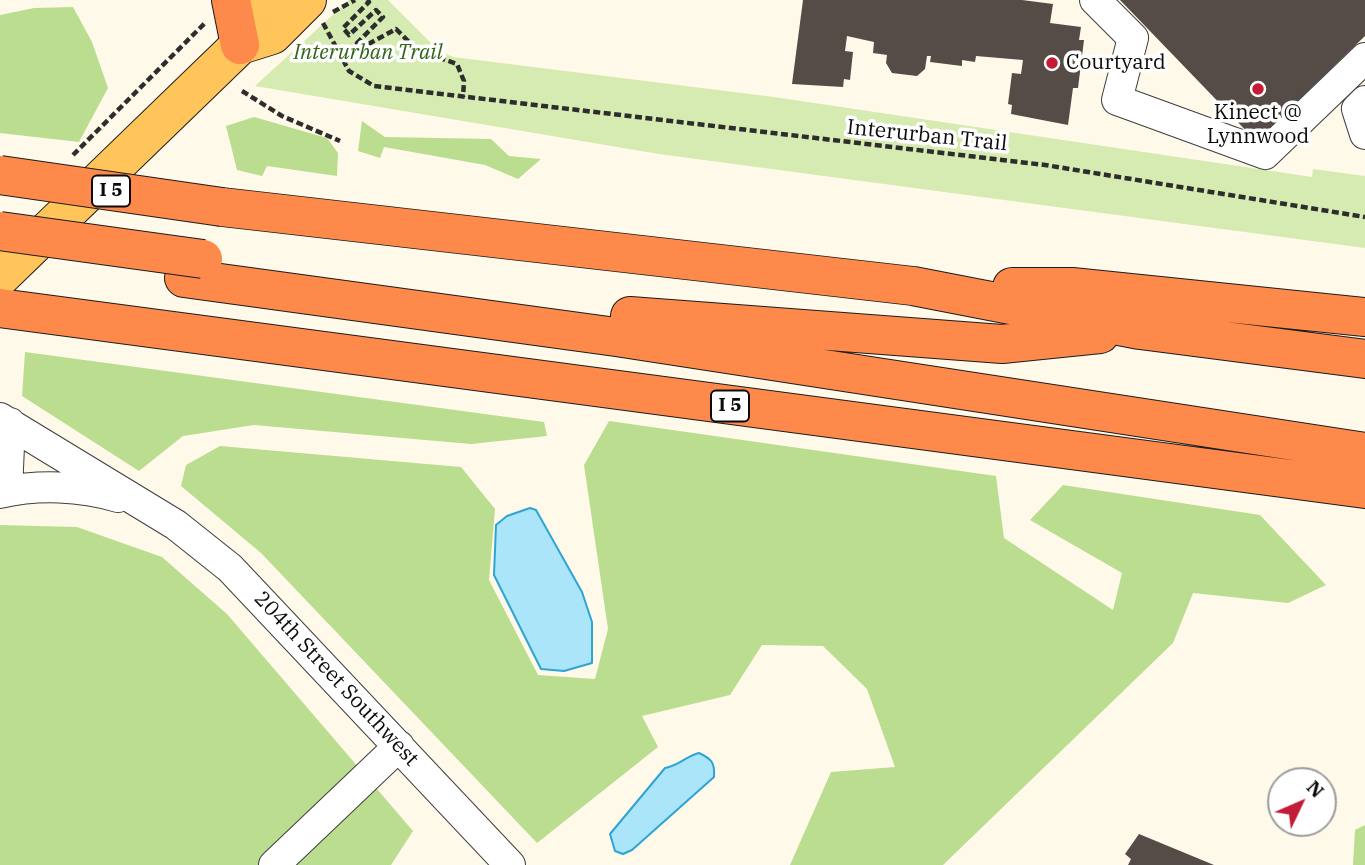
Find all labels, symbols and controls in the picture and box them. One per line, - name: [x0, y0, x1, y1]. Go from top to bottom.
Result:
- park label: Interurban Trail: [293, 40, 443, 66]
- place label: Courtyard: [1066, 50, 1166, 76]
- marker: Courtyard: [1044, 55, 1060, 71]
- marker: Kinect @ Lynnwood: [1250, 81, 1266, 97]
- place label: Kinect @ Lynnwood: [1207, 100, 1309, 150]
- street label: Interurban Trail: [846, 115, 1008, 157]
- road number: I 5: [92, 176, 130, 206]
- road number: I 5: [711, 390, 749, 422]
- street label: 204th Street Southwest: [249, 586, 423, 772]
- north arrow: [1267, 767, 1337, 837]
- text: N: [1302, 775, 1330, 803]

